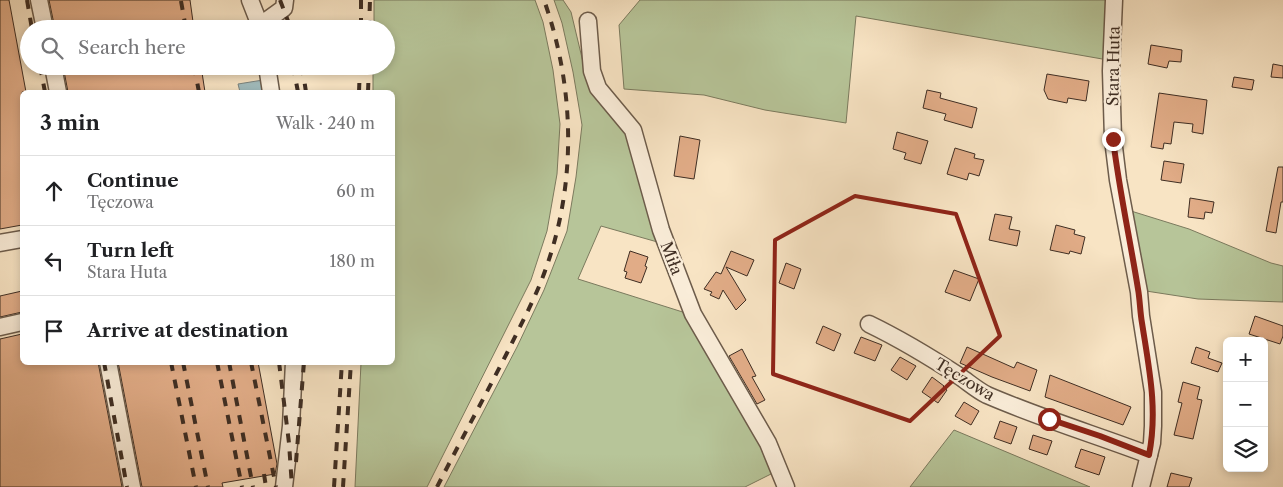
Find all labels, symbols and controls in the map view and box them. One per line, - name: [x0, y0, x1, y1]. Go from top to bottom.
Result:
- search box: [20, 20, 395, 75]
- street label: Stara Huta: [1102, 25, 1124, 106]
- icon: search: [38, 34, 66, 62]
- text: Search here: [78, 36, 186, 59]
- text: 3 min: [40, 110, 100, 135]
- text: Walk · 240 m: [276, 113, 375, 133]
- route end: [1102, 128, 1125, 151]
- text: Continue: [87, 169, 179, 192]
- icon: ahead: [40, 177, 68, 205]
- text: 60 m: [336, 181, 375, 201]
- text: Tęczowa: [87, 192, 154, 212]
- street label: Miła: [657, 238, 688, 278]
- text: Turn left: [87, 239, 174, 262]
- icon: left: [40, 247, 68, 275]
- text: 180 m: [329, 251, 375, 271]
- text: Stara Huta: [87, 262, 167, 282]
- icon: arrive: [40, 317, 68, 345]
- text: Arrive at destination: [87, 319, 288, 342]
- map controls: [1223, 337, 1268, 472]
- button: +: [1223, 337, 1268, 382]
- street label: Tęczowa: [931, 353, 999, 405]
- button: −: [1223, 382, 1268, 427]
- route start: [1038, 408, 1061, 431]
- button: layers: [1223, 427, 1268, 472]

